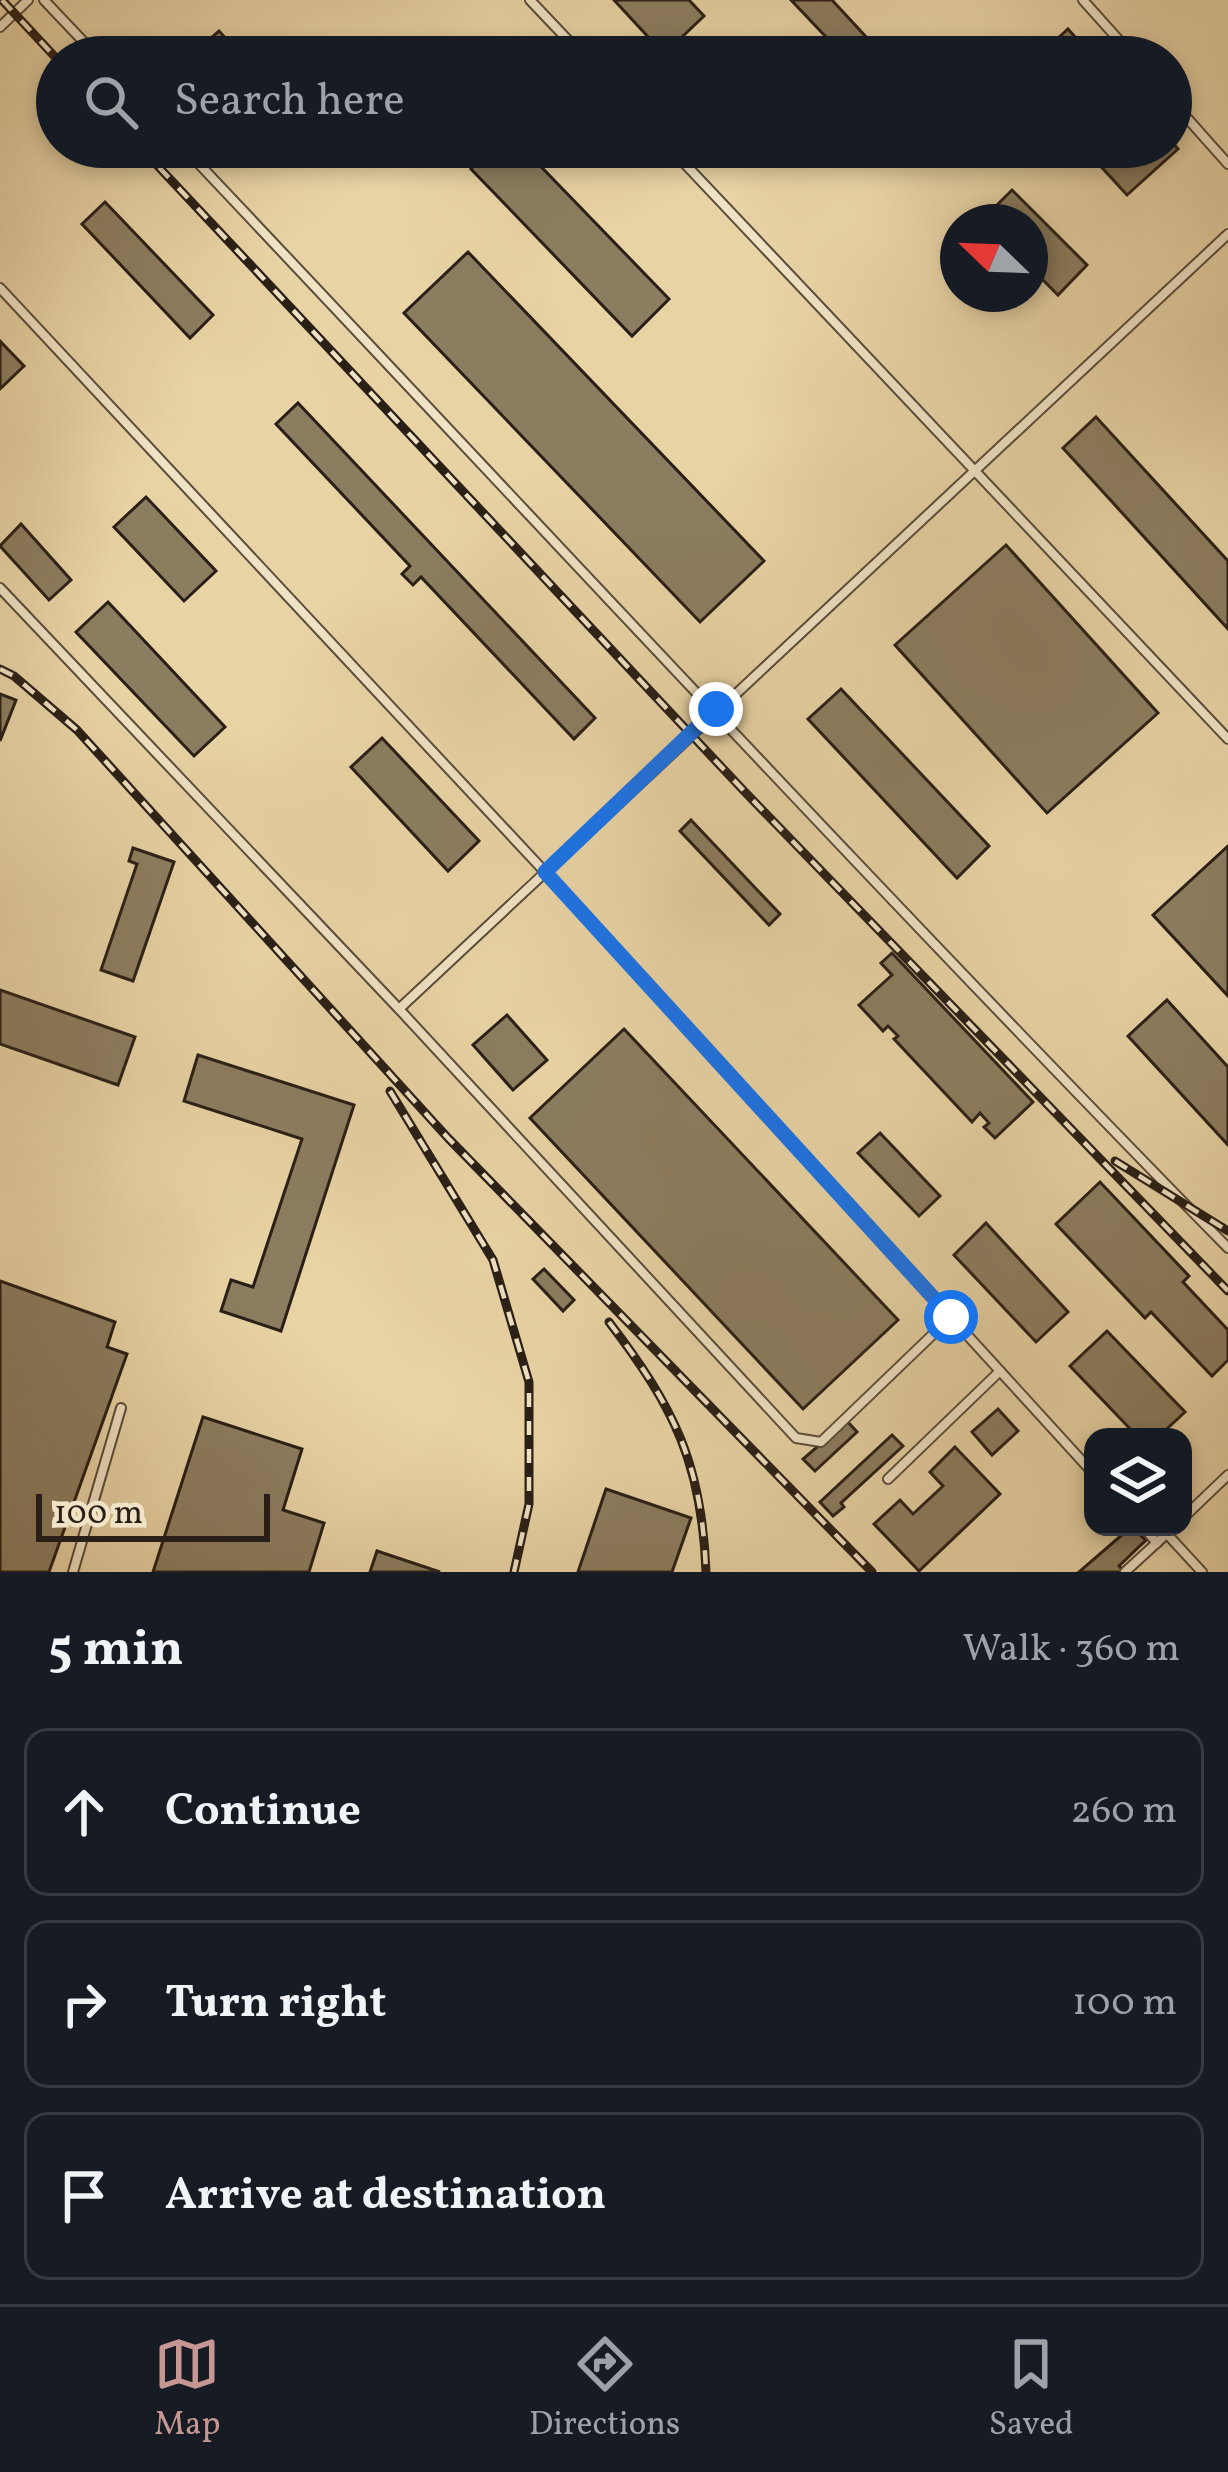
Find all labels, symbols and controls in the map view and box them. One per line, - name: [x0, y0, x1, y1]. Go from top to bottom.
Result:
- search box: [36, 36, 1192, 168]
- icon: search: [78, 69, 144, 135]
- text: Search here: [174, 71, 405, 134]
- north arrow: [940, 204, 1048, 312]
- route end: [689, 682, 743, 736]
- route start: [924, 1290, 978, 1344]
- map controls: [1084, 1428, 1192, 1536]
- button: layers: [1084, 1428, 1192, 1536]
- scale bar: [36, 1488, 270, 1541]
- text: 100 m: [54, 1492, 143, 1538]
- text: 5 min: [48, 1615, 184, 1686]
- text: Walk · 360 m: [963, 1623, 1180, 1677]
- icon: ahead: [51, 1779, 117, 1845]
- text: Continue: [165, 1781, 361, 1844]
- text: 260 m: [1071, 1785, 1177, 1839]
- icon: right: [51, 1971, 117, 2037]
- text: Turn right: [165, 1973, 386, 2036]
- text: 100 m: [1072, 1977, 1177, 2031]
- icon: arrive: [51, 2163, 117, 2229]
- text: Arrive at destination: [165, 2165, 606, 2228]
- tab: Map: [154, 2331, 220, 2449]
- tab: Directions: [529, 2331, 680, 2449]
- tab: Saved: [989, 2331, 1074, 2449]

